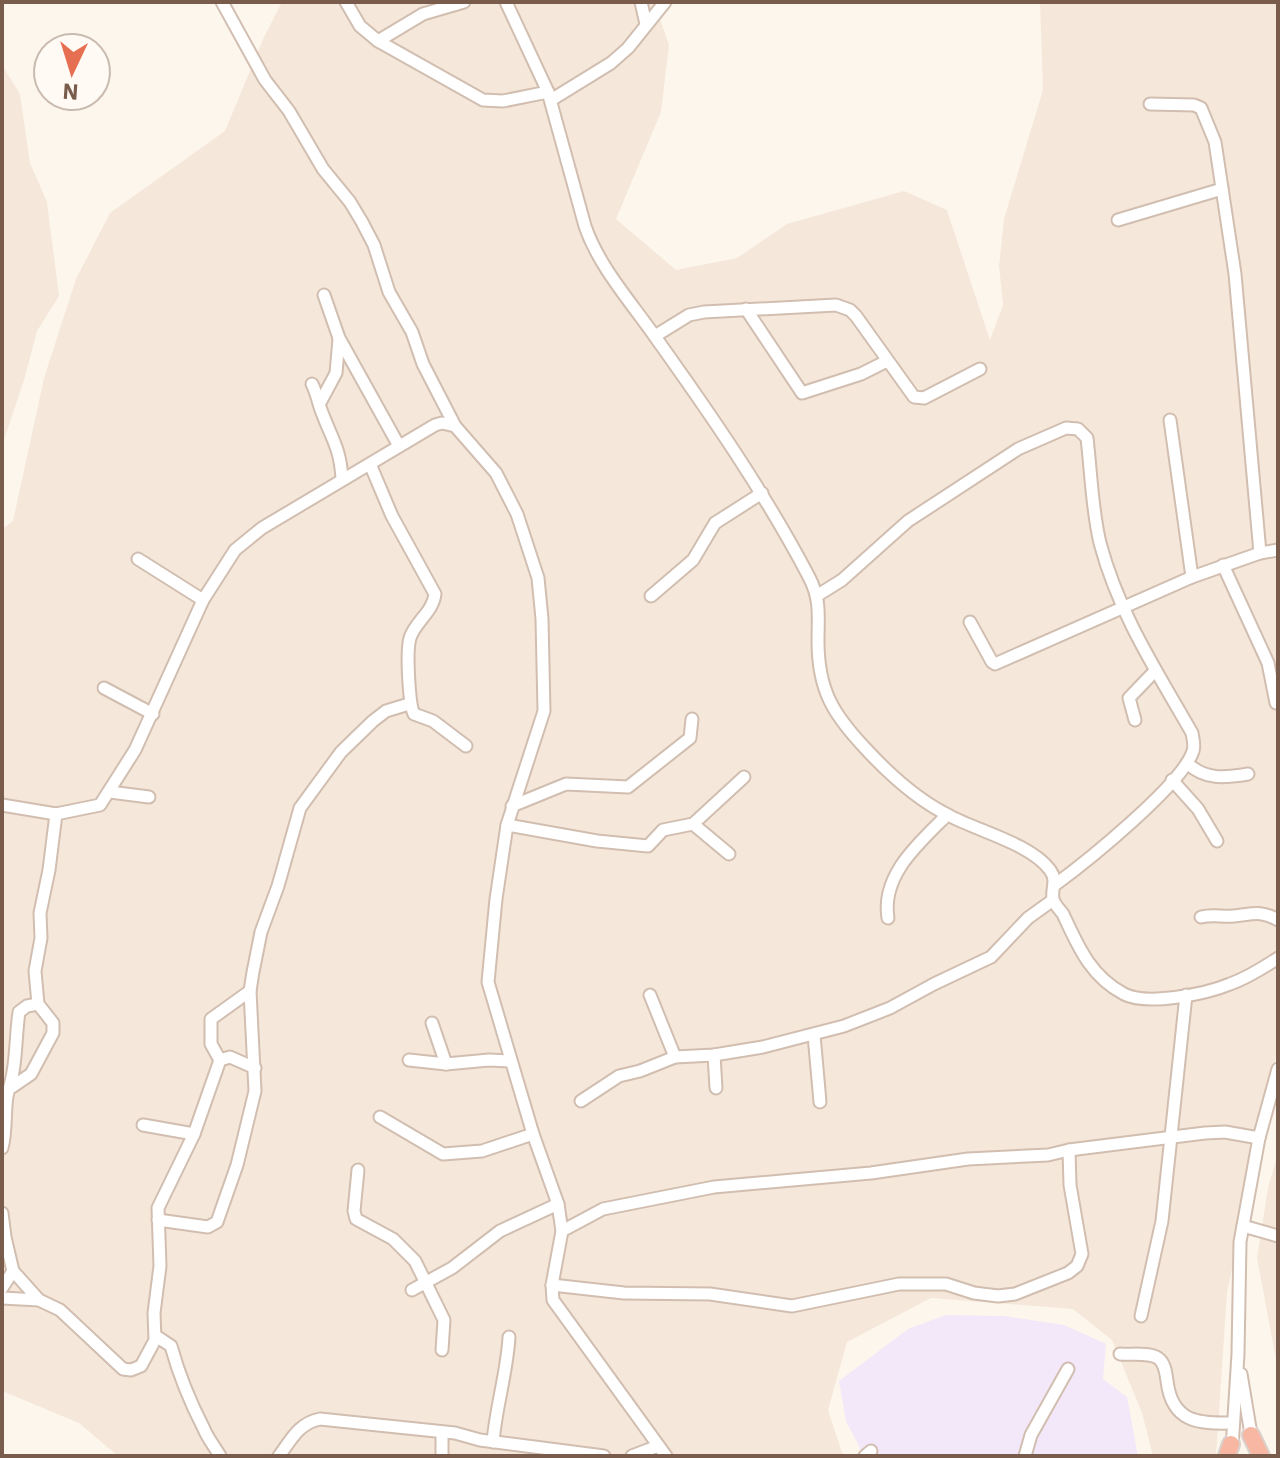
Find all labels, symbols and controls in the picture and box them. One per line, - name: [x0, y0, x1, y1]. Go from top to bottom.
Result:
- north arrow: [32, 32, 112, 112]
- text: N: [62, 77, 80, 107]

